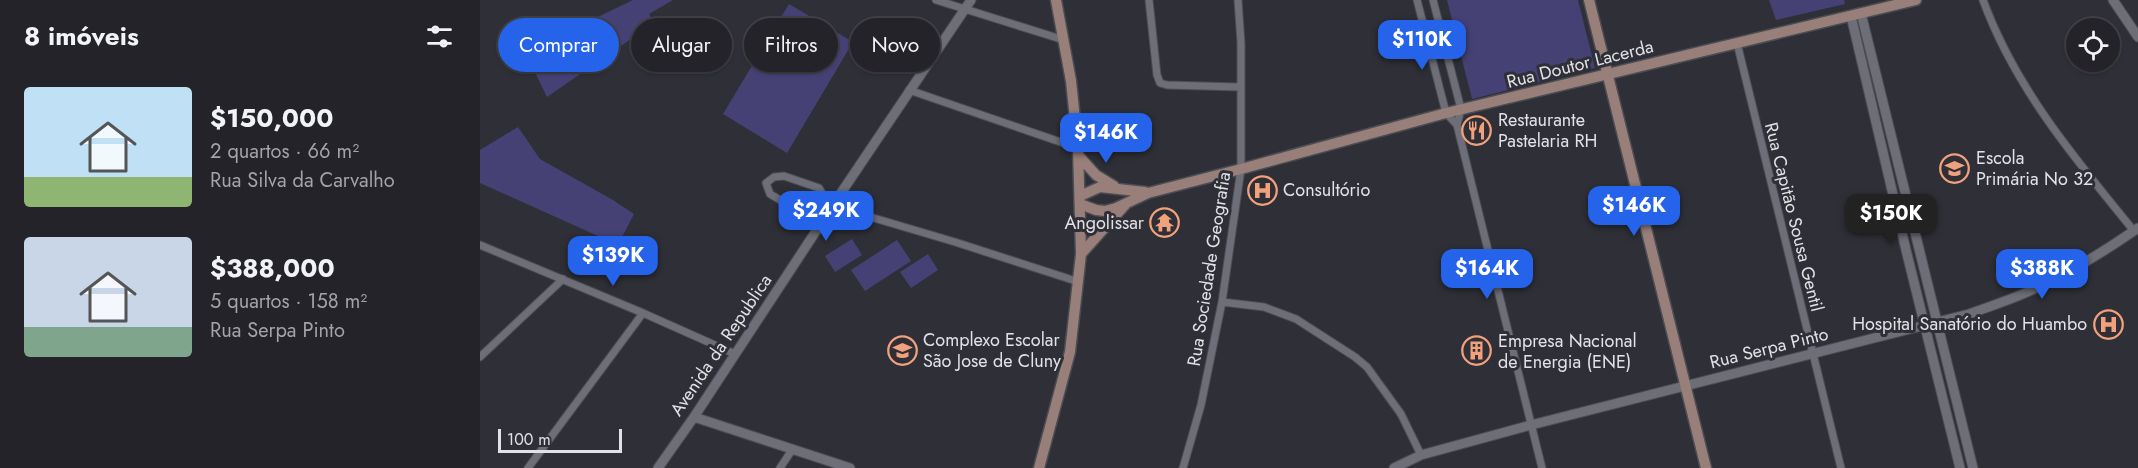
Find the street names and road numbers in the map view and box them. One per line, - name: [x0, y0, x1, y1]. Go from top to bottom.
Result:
- street label: Rua Doutor Lacerda: [1504, 33, 1656, 95]
- street label: Rua Capitão Sousa Gentil: [1758, 120, 1830, 314]
- street label: Rua Sociedade Geografia: [1181, 170, 1237, 368]
- street label: Avenida da Republica: [664, 269, 778, 421]
- street label: Rua Serpa Pinto: [1707, 321, 1831, 375]

